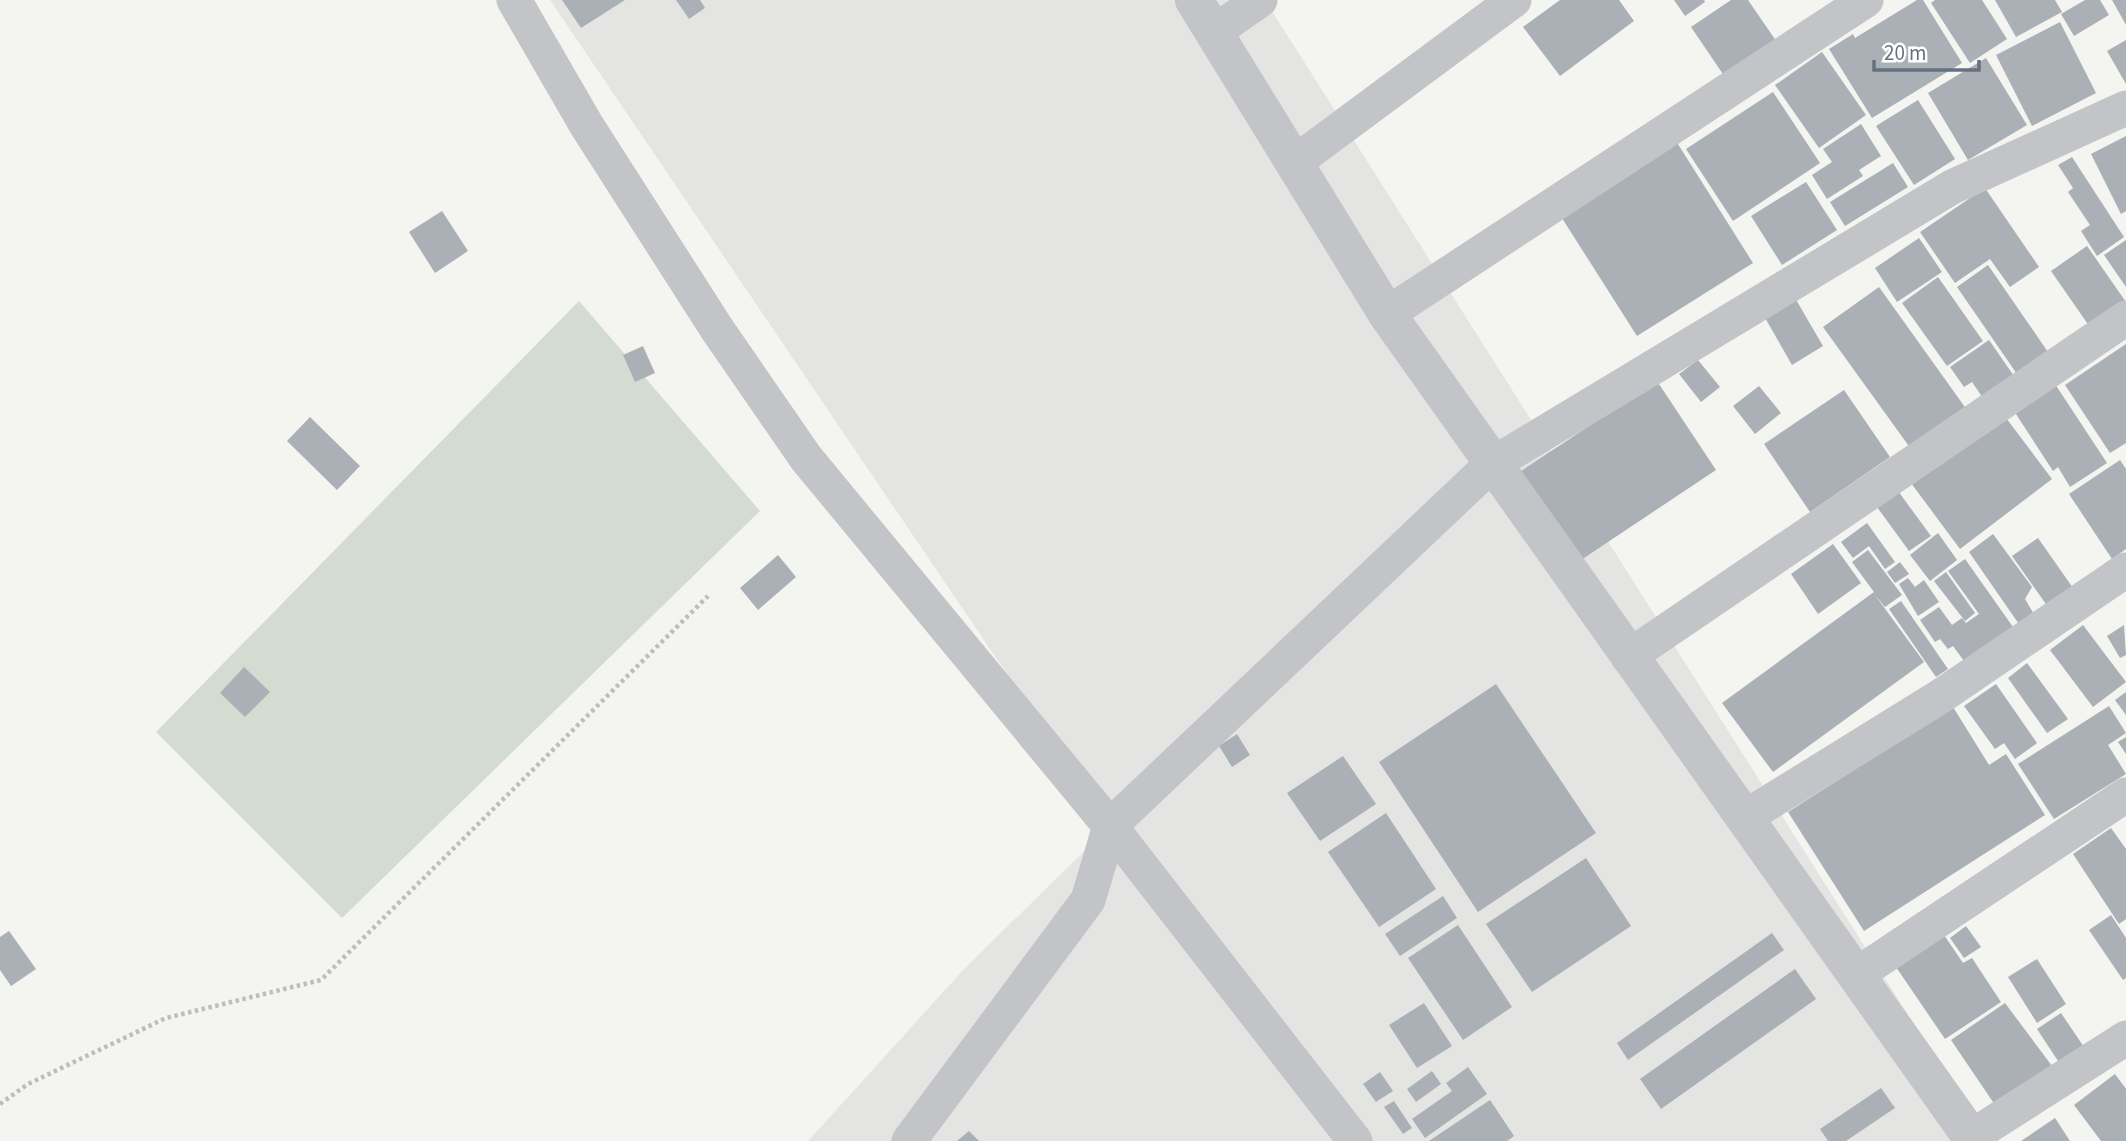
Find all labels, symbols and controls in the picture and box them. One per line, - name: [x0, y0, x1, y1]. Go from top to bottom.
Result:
- scale bar: [1874, 28, 1979, 72]
- text: 20 m: [1884, 38, 1926, 68]

